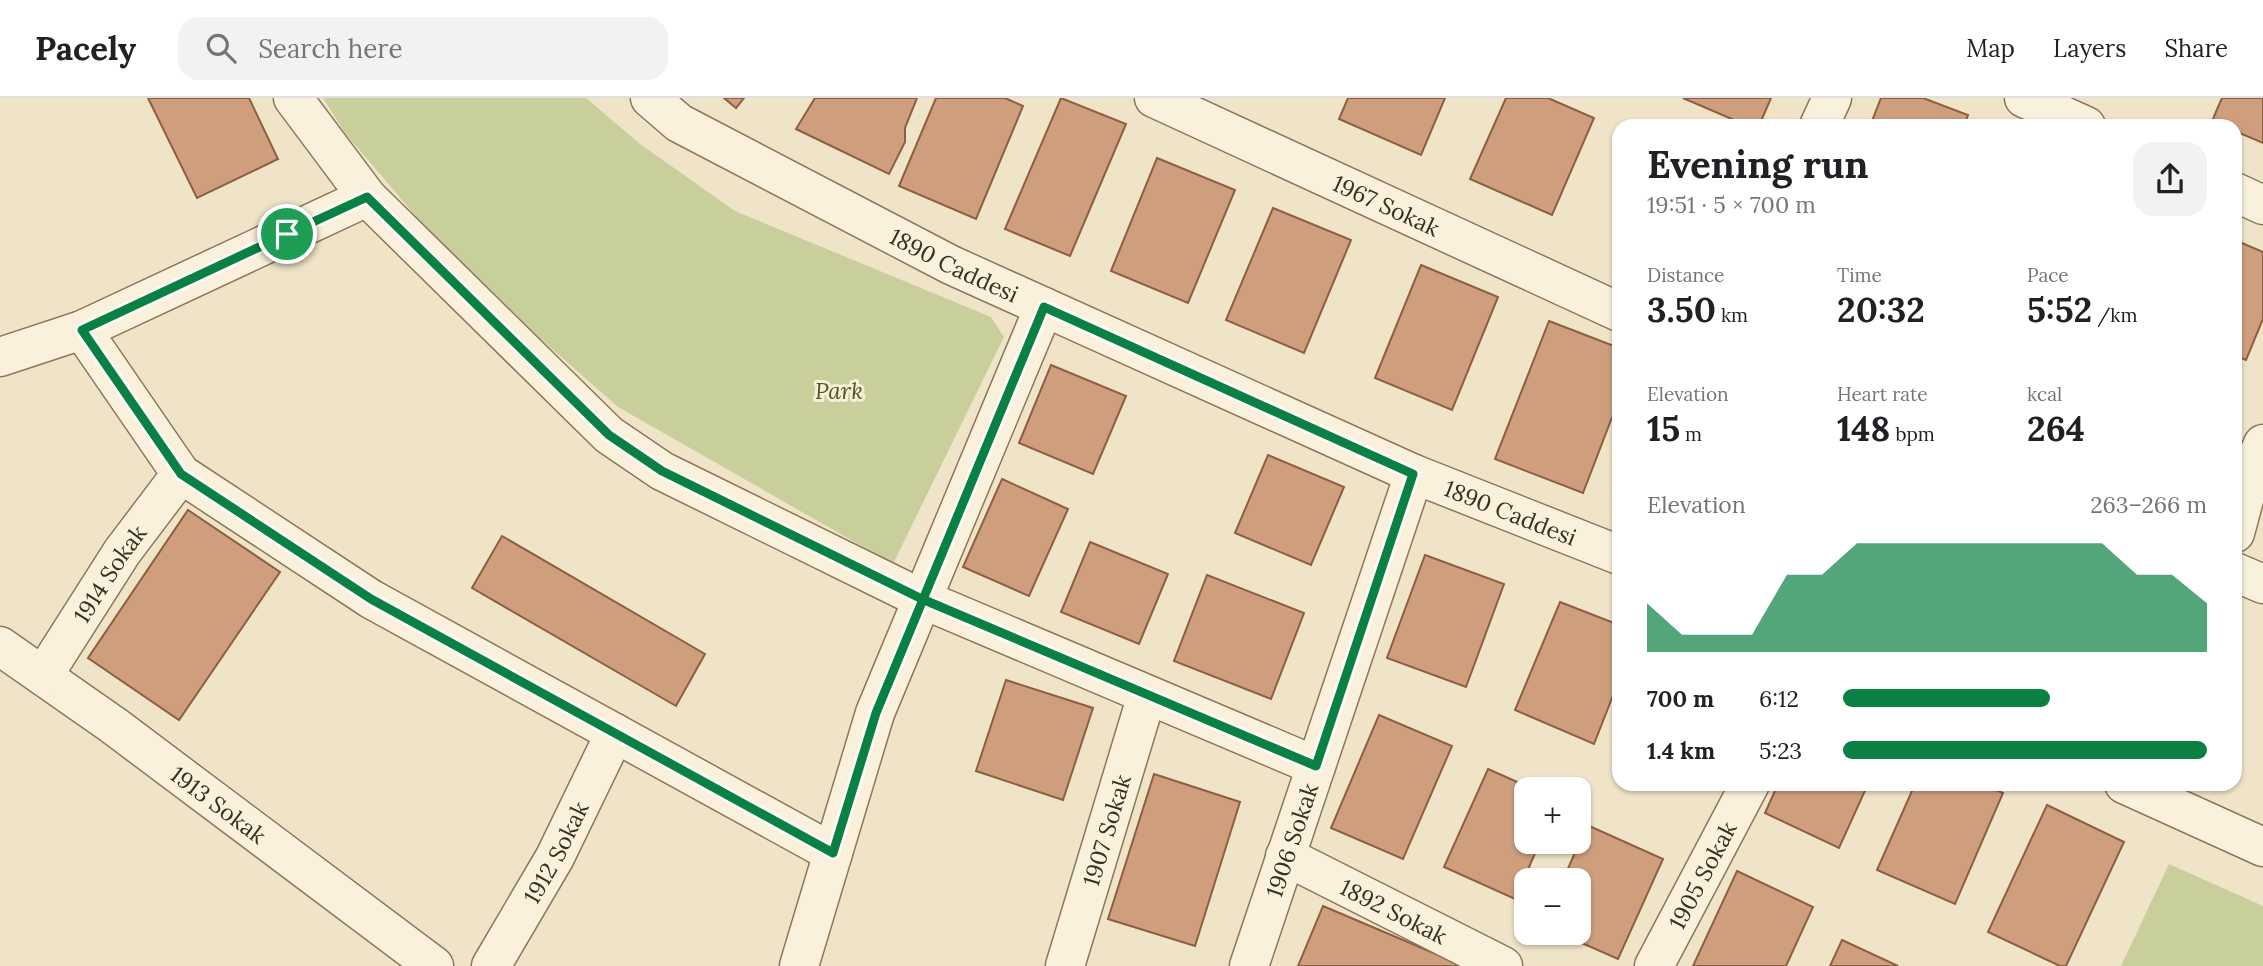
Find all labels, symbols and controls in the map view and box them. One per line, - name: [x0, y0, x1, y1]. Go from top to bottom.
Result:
- search box: [178, 17, 668, 80]
- text: Pacely: [35, 27, 136, 69]
- icon: search: [202, 29, 240, 67]
- text: Search here: [258, 32, 402, 65]
- text: Map: [1966, 33, 2015, 64]
- text: Layers: [2053, 33, 2126, 64]
- text: Share: [2164, 33, 2228, 64]
- text: Evening run: [1647, 140, 1869, 188]
- button: share: [2133, 142, 2207, 216]
- street label: 1967 Sokak: [1328, 168, 1445, 242]
- text: 19:51 · 5 × 700 m: [1647, 190, 1816, 219]
- pin: [257, 204, 317, 264]
- icon: arrive: [268, 215, 306, 253]
- street label: 1890 Caddesi: [885, 221, 1023, 308]
- text: Distance: [1647, 263, 1724, 287]
- text: Time: [1837, 263, 1882, 287]
- text: Pace: [2027, 263, 2069, 287]
- text: 3.50: [1647, 287, 1716, 332]
- text: 20:32: [1837, 287, 1925, 332]
- text: 5:52: [2027, 287, 2092, 332]
- text: km: [1716, 303, 1748, 327]
- text: /km: [2092, 303, 2138, 327]
- park label: Park: [815, 376, 863, 405]
- text: Elevation: [1647, 382, 1729, 406]
- text: Heart rate: [1837, 382, 1928, 406]
- text: kcal: [2027, 382, 2062, 406]
- text: 15: [1647, 406, 1680, 451]
- text: 148: [1837, 406, 1890, 451]
- text: 264: [2027, 406, 2085, 451]
- text: m: [1680, 422, 1702, 446]
- text: bpm: [1890, 422, 1935, 446]
- street label: 1890 Caddesi: [1440, 473, 1581, 551]
- text: Elevation: [1647, 490, 1746, 519]
- text: 263–266 m: [2090, 490, 2207, 519]
- street label: 1914 Sokak: [66, 518, 153, 628]
- text: 700 m: [1647, 684, 1714, 713]
- text: 6:12: [1759, 684, 1799, 713]
- text: 1.4 km: [1647, 736, 1715, 765]
- text: 5:23: [1759, 736, 1802, 765]
- street label: 1913 Sokak: [165, 759, 273, 850]
- street label: 1907 Sokak: [1076, 770, 1137, 889]
- map controls: [1514, 777, 1591, 945]
- button: +: [1514, 777, 1591, 854]
- street label: 1906 Sokak: [1259, 779, 1324, 901]
- street label: 1912 Sokak: [517, 796, 595, 908]
- street label: 1905 Sokak: [1662, 816, 1743, 934]
- button: −: [1514, 868, 1591, 945]
- street label: 1892 Sokak: [1336, 872, 1453, 950]

